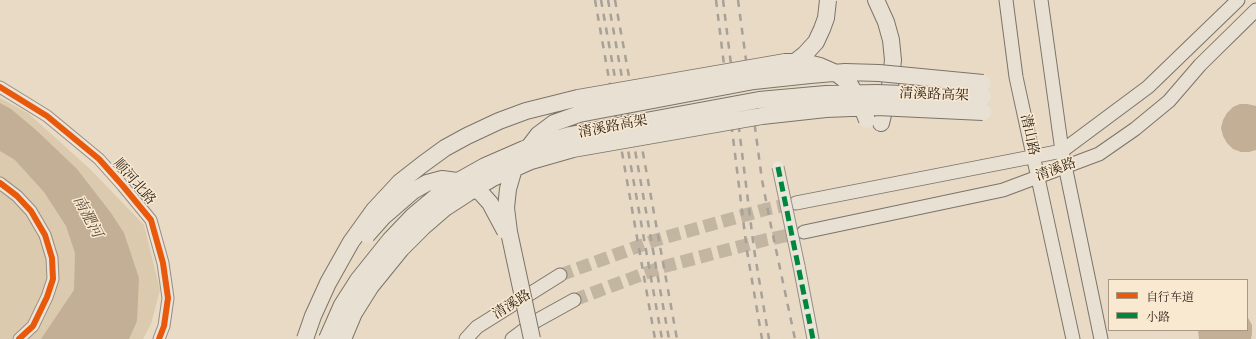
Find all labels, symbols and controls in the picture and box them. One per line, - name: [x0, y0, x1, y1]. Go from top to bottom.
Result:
- street label: 清溪路高架: [899, 85, 969, 105]
- street label: 清溪路高架: [577, 112, 649, 142]
- street label: 潜山路: [1016, 113, 1042, 157]
- street label: 顺河北路: [109, 155, 159, 209]
- street label: 清溪路: [1033, 155, 1079, 185]
- water label: 南淝河: [68, 193, 106, 241]
- legend: [1108, 279, 1248, 331]
- street label: 清溪路: [490, 287, 534, 323]
- text: 自行车道: [1146, 290, 1194, 304]
- text: 小路: [1146, 310, 1170, 324]

